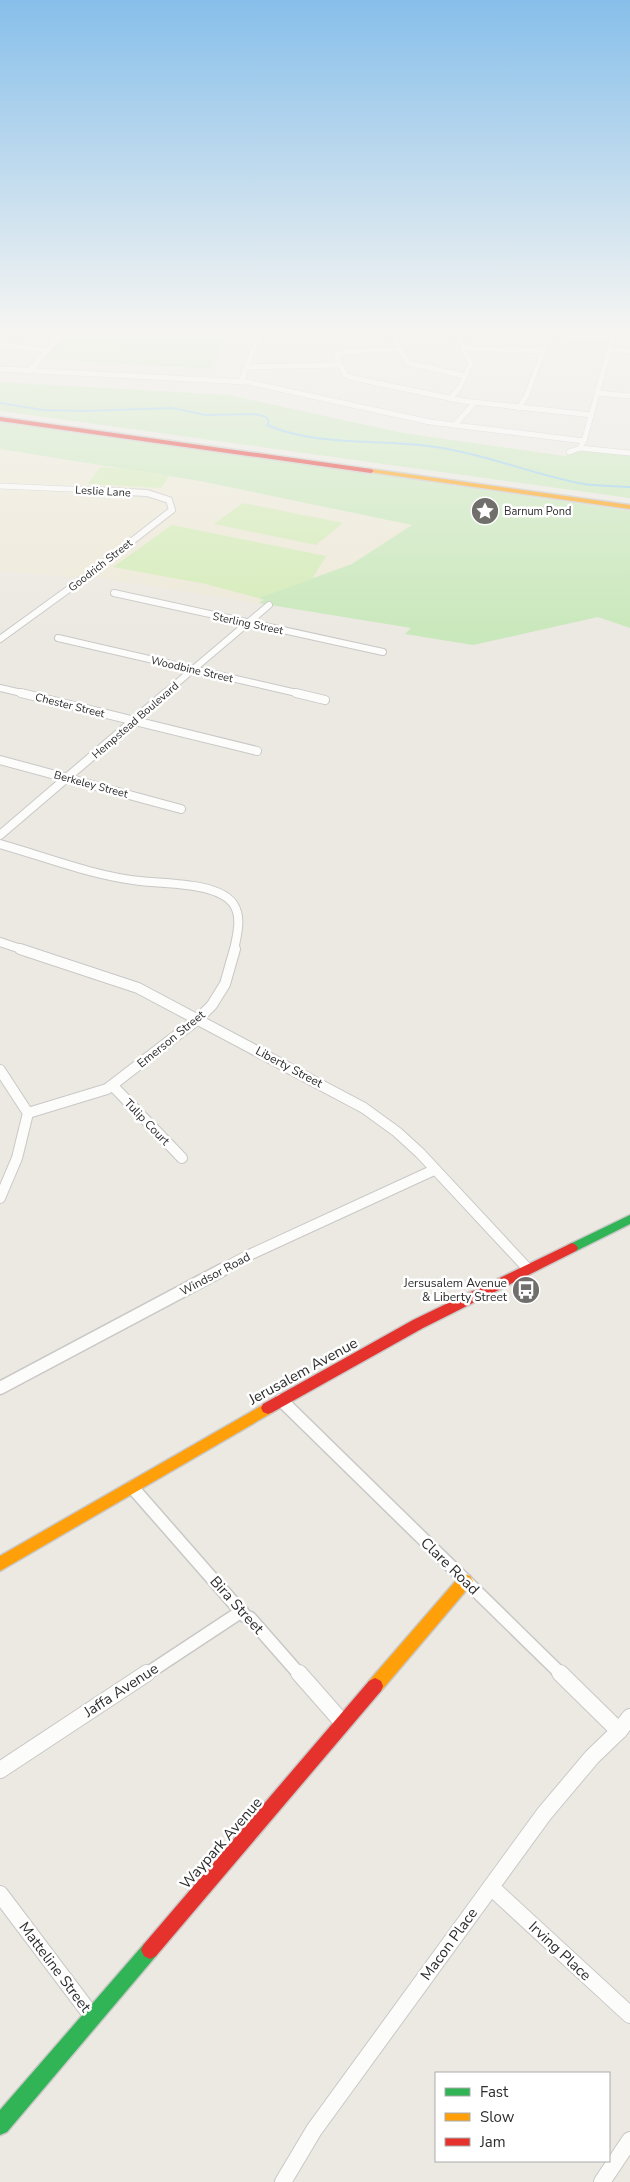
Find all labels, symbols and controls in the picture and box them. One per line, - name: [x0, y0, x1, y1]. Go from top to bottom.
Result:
- street label: Leslie Lane: [75, 483, 131, 500]
- place icon: Barnum Pond: [470, 496, 500, 526]
- place label: Barnum Pond: [504, 504, 571, 519]
- street label: Goodrich Street: [65, 536, 135, 595]
- street label: Sterling Street: [211, 609, 285, 638]
- street label: Woodbine Street: [149, 653, 235, 686]
- street label: Hempstead Boulevard: [89, 679, 182, 762]
- street label: Chester Street: [34, 690, 106, 721]
- street label: Berkeley Street: [52, 767, 130, 802]
- street label: Emerson Street: [134, 1006, 209, 1071]
- street label: Liberty Street: [253, 1043, 326, 1092]
- street label: Tulip Court: [121, 1095, 174, 1149]
- street label: Windsor Road: [177, 1249, 253, 1299]
- place label: Jersusalem Avenue & Liberty Street: [403, 1275, 508, 1305]
- bus stop icon: Jersusalem Avenue & Liberty Street: [511, 1275, 541, 1305]
- street label: Jerusalem Avenue: [244, 1333, 361, 1410]
- street label: Clare Road: [416, 1533, 484, 1599]
- street label: Bira Street: [206, 1572, 269, 1639]
- street label: Jaffa Avenue: [79, 1658, 162, 1722]
- street label: Waypark Avenue: [175, 1793, 267, 1893]
- street label: Macon Place: [416, 1904, 482, 1984]
- street label: Irving Place: [524, 1917, 596, 1985]
- street label: Matteline Street: [14, 1918, 96, 2017]
- legend: [435, 2072, 610, 2162]
- text: Fast: [480, 2082, 509, 2102]
- text: Slow: [480, 2107, 515, 2127]
- text: Jam: [479, 2132, 506, 2152]

